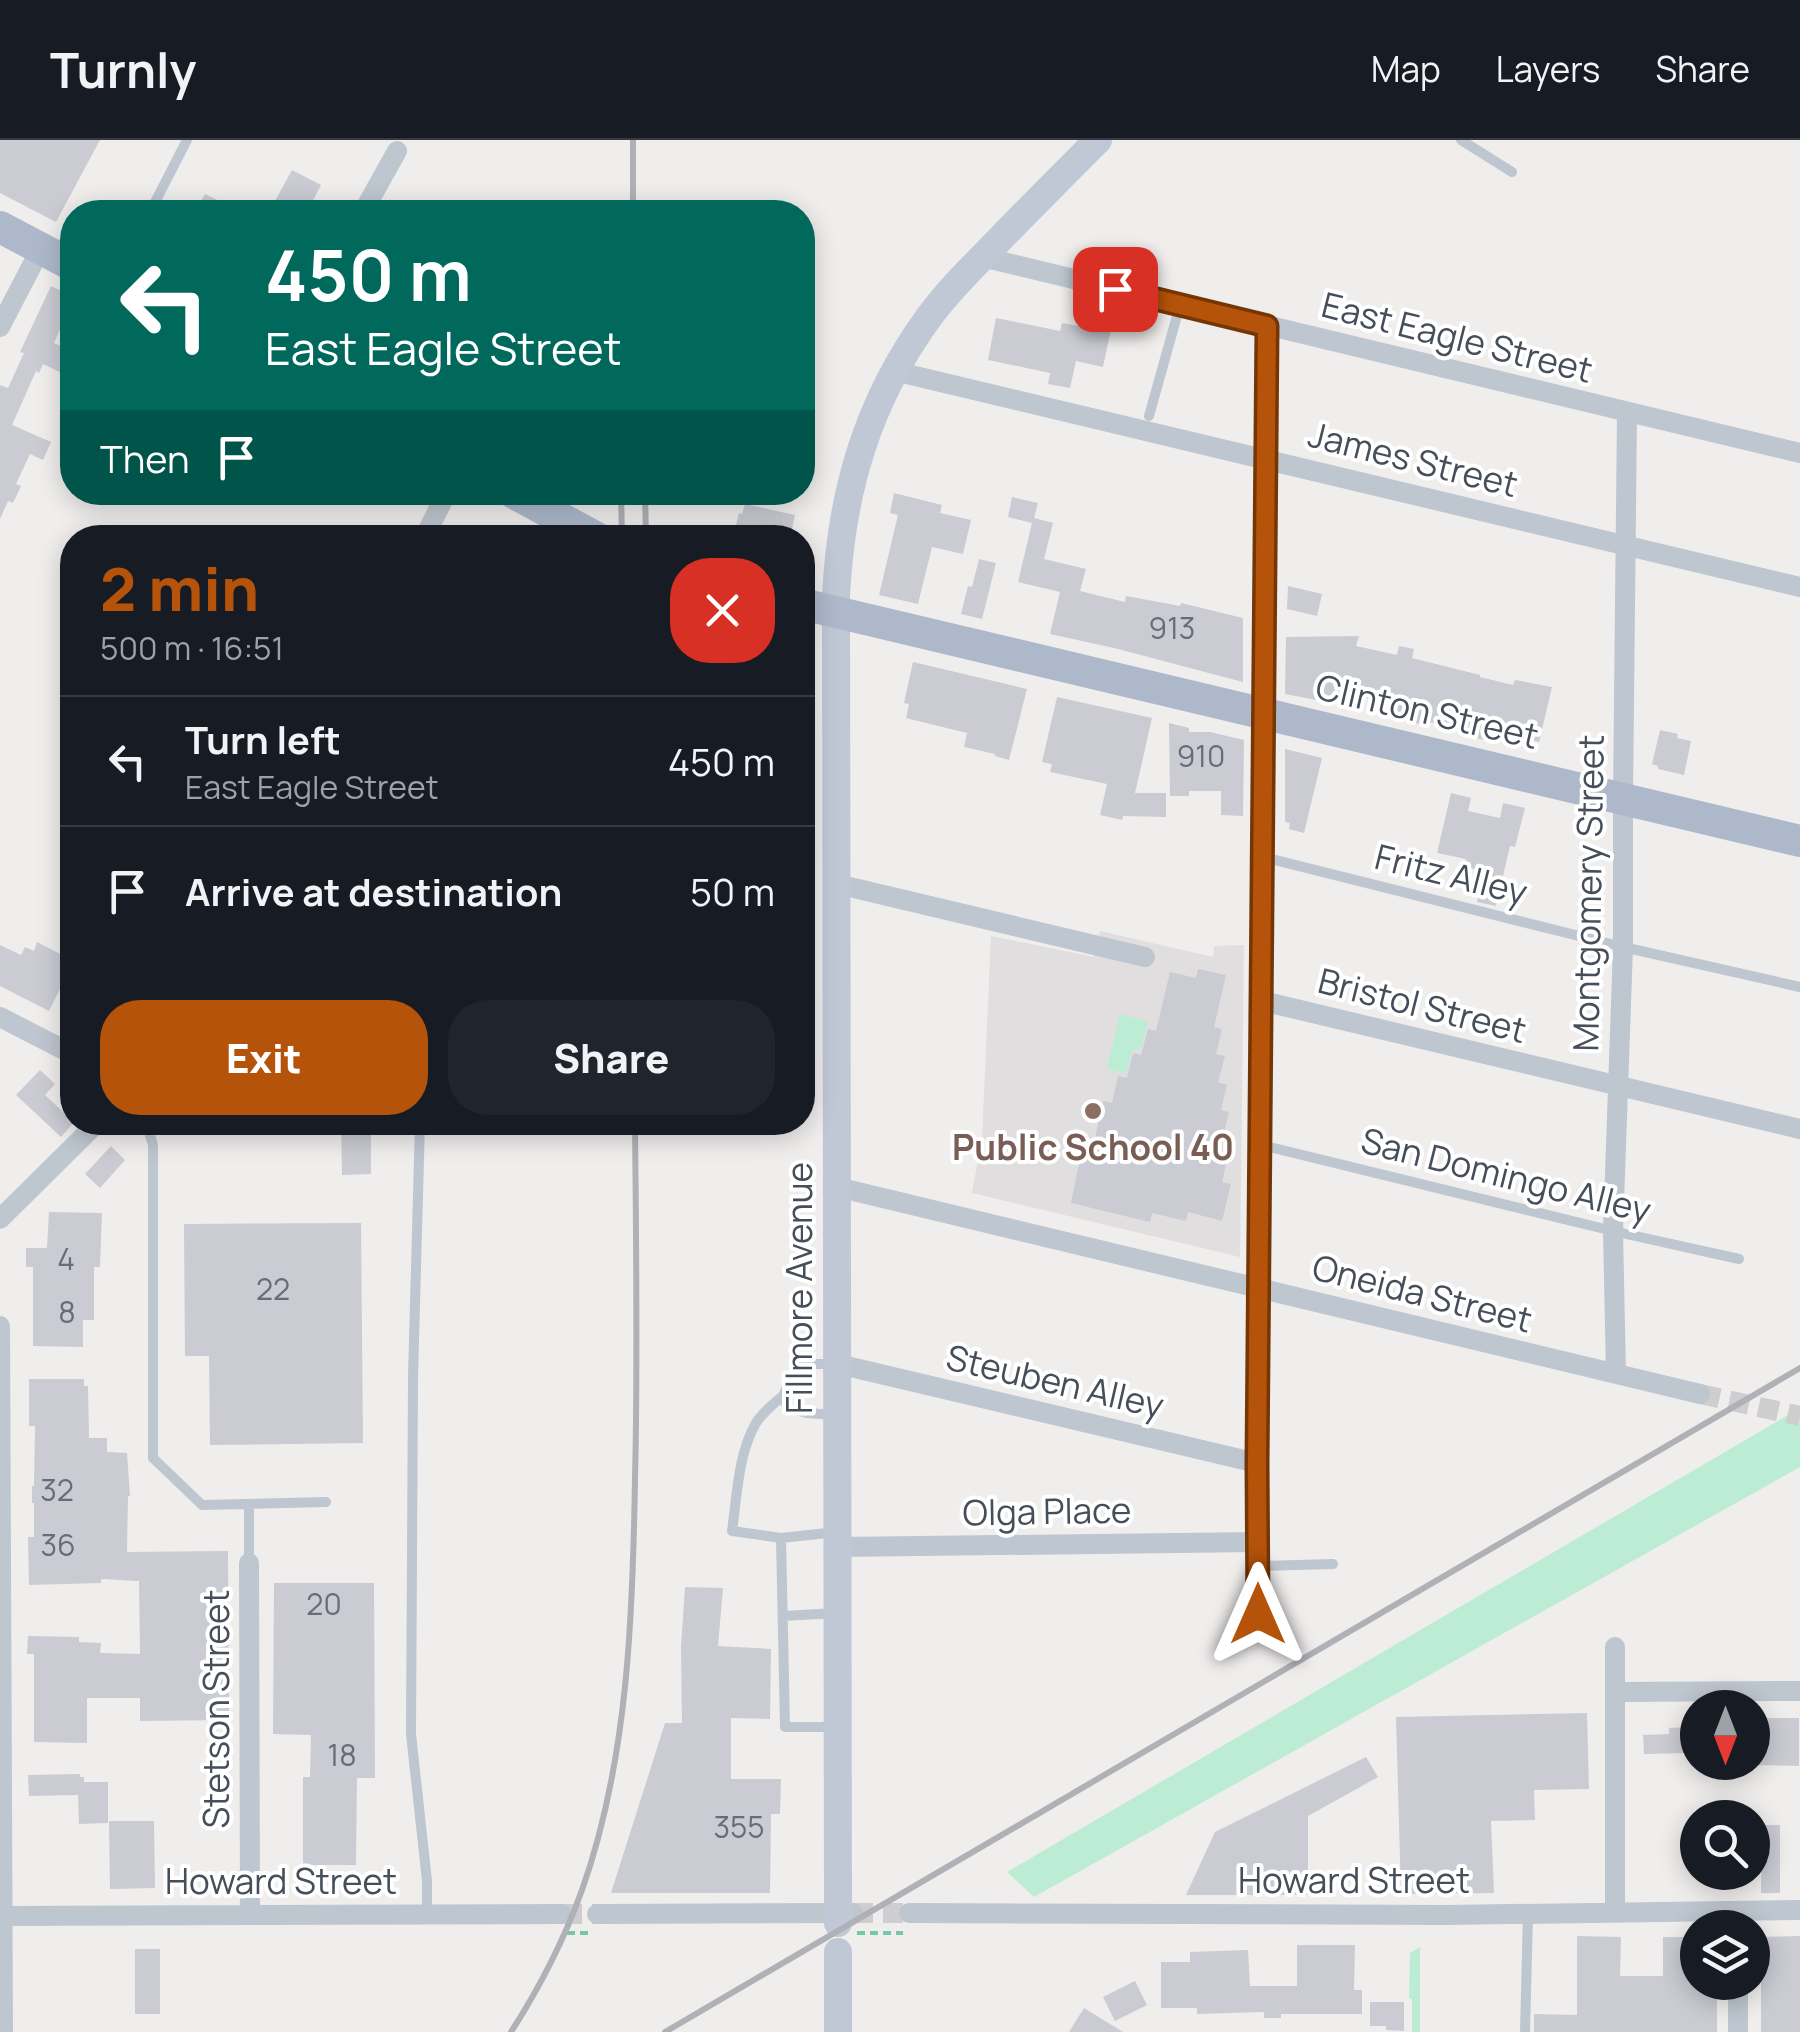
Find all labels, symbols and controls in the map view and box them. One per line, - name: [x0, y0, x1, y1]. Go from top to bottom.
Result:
- text: Turnly: [50, 37, 196, 102]
- text: Map: [1371, 45, 1441, 93]
- text: Layers: [1496, 45, 1600, 93]
- text: Share: [1655, 45, 1750, 93]
- text: 450 m: [265, 226, 472, 322]
- icon: left: [100, 240, 230, 370]
- pin: [1073, 247, 1158, 332]
- icon: arrive: [1088, 262, 1143, 317]
- street label: East Eagle Street: [1317, 280, 1598, 394]
- text: East Eagle Street: [265, 317, 622, 379]
- street label: James Street: [1304, 410, 1523, 508]
- icon: arrive: [209, 430, 264, 485]
- text: Then: [100, 432, 189, 484]
- text: 2 min: [100, 547, 259, 629]
- button: close: [670, 558, 775, 663]
- house number: 913: [1149, 607, 1195, 648]
- text: 500 m · 16:51: [100, 626, 284, 670]
- street label: Clinton Street: [1311, 662, 1543, 760]
- text: Turn left: [185, 713, 341, 765]
- icon: left: [100, 734, 155, 789]
- street label: Montgomery Street: [1561, 734, 1615, 1052]
- text: 450 m: [668, 735, 775, 787]
- house number: 910: [1177, 735, 1225, 776]
- text: East Eagle Street: [185, 765, 439, 809]
- street label: Fritz Alley: [1370, 832, 1532, 916]
- icon: arrive: [100, 864, 155, 919]
- text: Arrive at destination: [185, 865, 562, 917]
- text: 50 m: [690, 865, 775, 917]
- street label: Bristol Street: [1313, 956, 1531, 1054]
- button: Exit: [100, 1000, 428, 1115]
- button: Share: [448, 1000, 775, 1115]
- marker: Public School 40: [1082, 1100, 1104, 1122]
- street label: San Domingo Alley: [1356, 1116, 1656, 1234]
- place label: Public School 40: [952, 1123, 1234, 1171]
- street label: Fillmore Avenue: [775, 1162, 823, 1414]
- house number: 4: [57, 1238, 75, 1279]
- street label: Oneida Street: [1307, 1243, 1537, 1343]
- house number: 22: [256, 1268, 290, 1309]
- house number: 8: [58, 1291, 76, 1332]
- street label: Steuben Alley: [942, 1333, 1169, 1429]
- house number: 32: [40, 1469, 74, 1510]
- street label: Olga Place: [962, 1486, 1132, 1536]
- house number: 36: [40, 1524, 76, 1565]
- position arrow: [1206, 1562, 1310, 1666]
- house number: 20: [306, 1583, 342, 1624]
- street label: Stetson Street: [192, 1589, 240, 1829]
- north arrow: [1680, 1690, 1770, 1780]
- map controls: [1680, 1690, 1770, 2000]
- house number: 18: [327, 1734, 357, 1775]
- button: search: [1680, 1800, 1770, 1890]
- house number: 355: [713, 1806, 765, 1847]
- street label: Howard Street: [1238, 1856, 1470, 1904]
- street label: Howard Street: [165, 1857, 397, 1905]
- button: layers: [1680, 1910, 1770, 2000]

